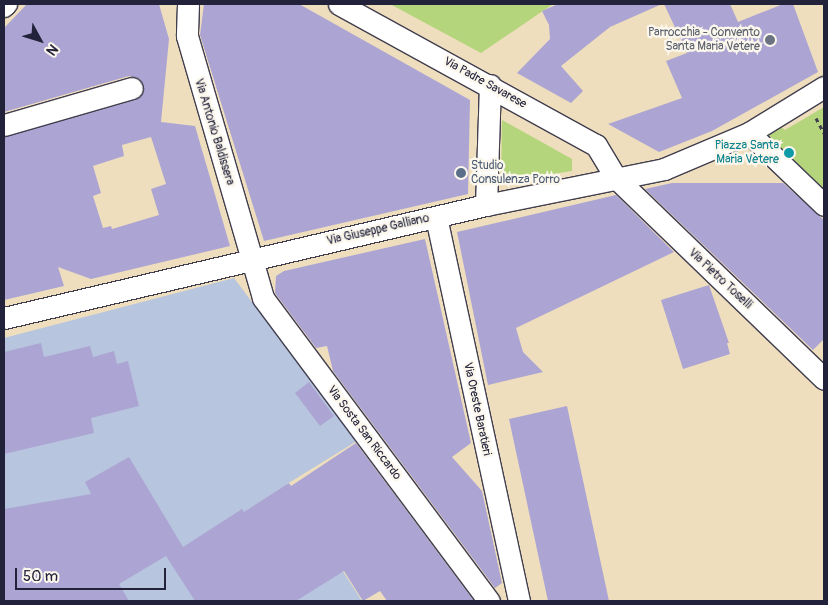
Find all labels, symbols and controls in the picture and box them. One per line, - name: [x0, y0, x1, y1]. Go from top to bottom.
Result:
- north arrow: [15, 15, 65, 65]
- place label: Parrocchia - Convento Santa Maria Vetere: [648, 26, 760, 54]
- marker: Parrocchia - Convento Santa Maria Vetere: [764, 34, 776, 46]
- text: N: [42, 41, 62, 59]
- street label: Via Padre Savarese: [441, 54, 529, 112]
- street label: Via Antonio Baldissera: [191, 77, 237, 187]
- place label: Piazza Santa Maria Vetere: [715, 139, 779, 167]
- marker: Piazza Santa Maria Vetere: [783, 147, 795, 159]
- place label: Studio Consulenza Porro: [471, 159, 560, 187]
- marker: Studio Consulenza Porro: [455, 167, 467, 179]
- street label: Via Giuseppe Galliano: [325, 211, 431, 249]
- street label: Via Pietro Toselli: [685, 246, 755, 312]
- street label: Via Oreste Baratieri: [460, 361, 494, 457]
- street label: Via Sosta San Riccardo: [324, 383, 404, 483]
- scale bar: [18, 558, 169, 590]
- text: 50 m: [23, 567, 58, 586]

